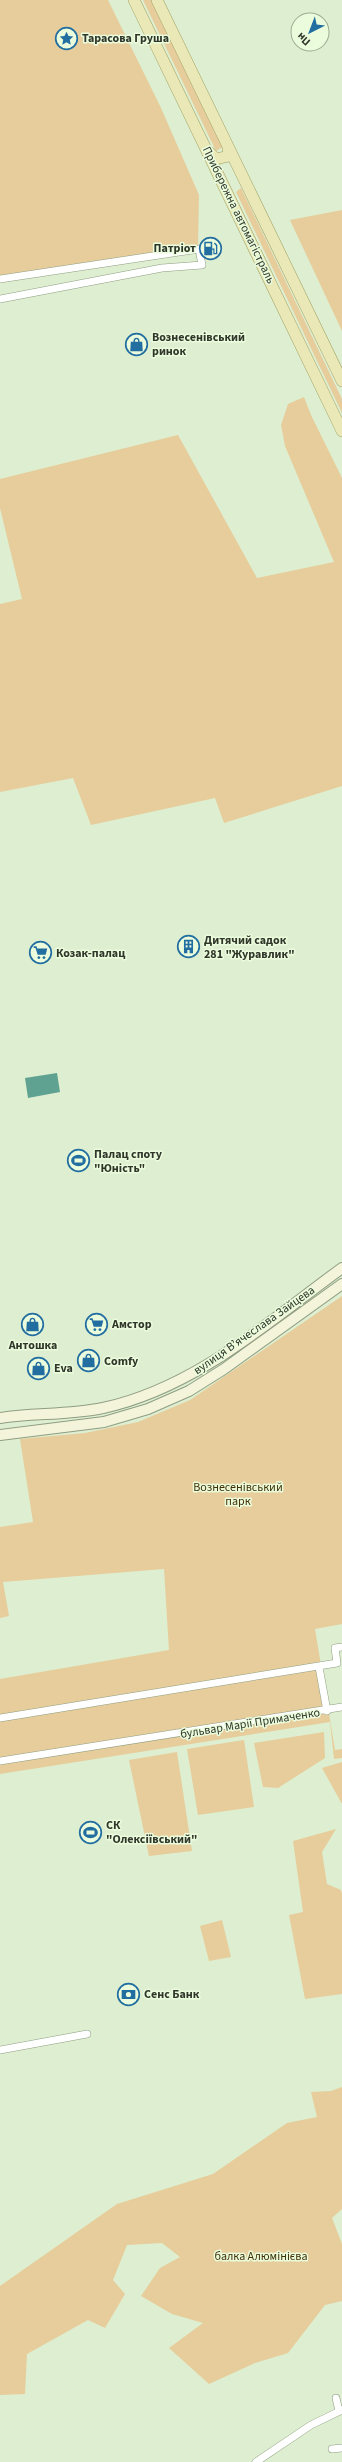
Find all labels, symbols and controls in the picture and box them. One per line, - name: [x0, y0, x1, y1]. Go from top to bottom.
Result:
- north arrow: [290, 12, 330, 52]
- place icon: Тарасова Груша: [53, 25, 79, 51]
- text: Пн: [294, 29, 314, 49]
- place label: Тарасова Груша: [82, 30, 169, 47]
- street label: Прибережна автомагістраль: [198, 144, 279, 287]
- fuel station icon: Патріот: [198, 235, 224, 261]
- place label: Патріот: [154, 240, 196, 257]
- place label: Вознесенівський ринок: [152, 329, 245, 360]
- shop icon: Вознесенівський ринок: [123, 331, 149, 357]
- place label: Дитячий садок 281 "Журавлик": [204, 932, 295, 963]
- building icon: Дитячий садок 281 "Журавлик": [175, 934, 201, 960]
- supermarket icon: Козак-палац: [27, 940, 53, 966]
- place label: Козак-палац: [56, 945, 125, 962]
- place label: Палац споту "Юність": [94, 1146, 163, 1177]
- sports icon: Палац споту "Юність": [66, 1148, 92, 1174]
- street label: вулиця Вʼячеслава Зайцева: [190, 1282, 318, 1379]
- shop icon: Антошка: [20, 1311, 46, 1337]
- supermarket icon: Амстор: [83, 1311, 109, 1337]
- place label: Амстор: [111, 1316, 152, 1333]
- place label: Антошка: [8, 1337, 57, 1354]
- shop icon: Comfy: [75, 1348, 101, 1374]
- place label: Comfy: [104, 1353, 139, 1370]
- shop icon: Eva: [25, 1355, 51, 1381]
- place label: Eva: [54, 1360, 73, 1377]
- park label: Вознесенівський парк: [193, 1479, 283, 1510]
- street label: бульвар Марії Примаченко: [179, 1704, 321, 1743]
- place label: СК "Олексіївський": [106, 1817, 197, 1848]
- sports icon: СК "Олексіївський": [78, 1819, 104, 1845]
- bank icon: Сенс Банк: [115, 1981, 141, 2007]
- place label: Сенс Банк: [144, 1986, 200, 2003]
- park label: балка Алюмінієва: [215, 2248, 307, 2265]

